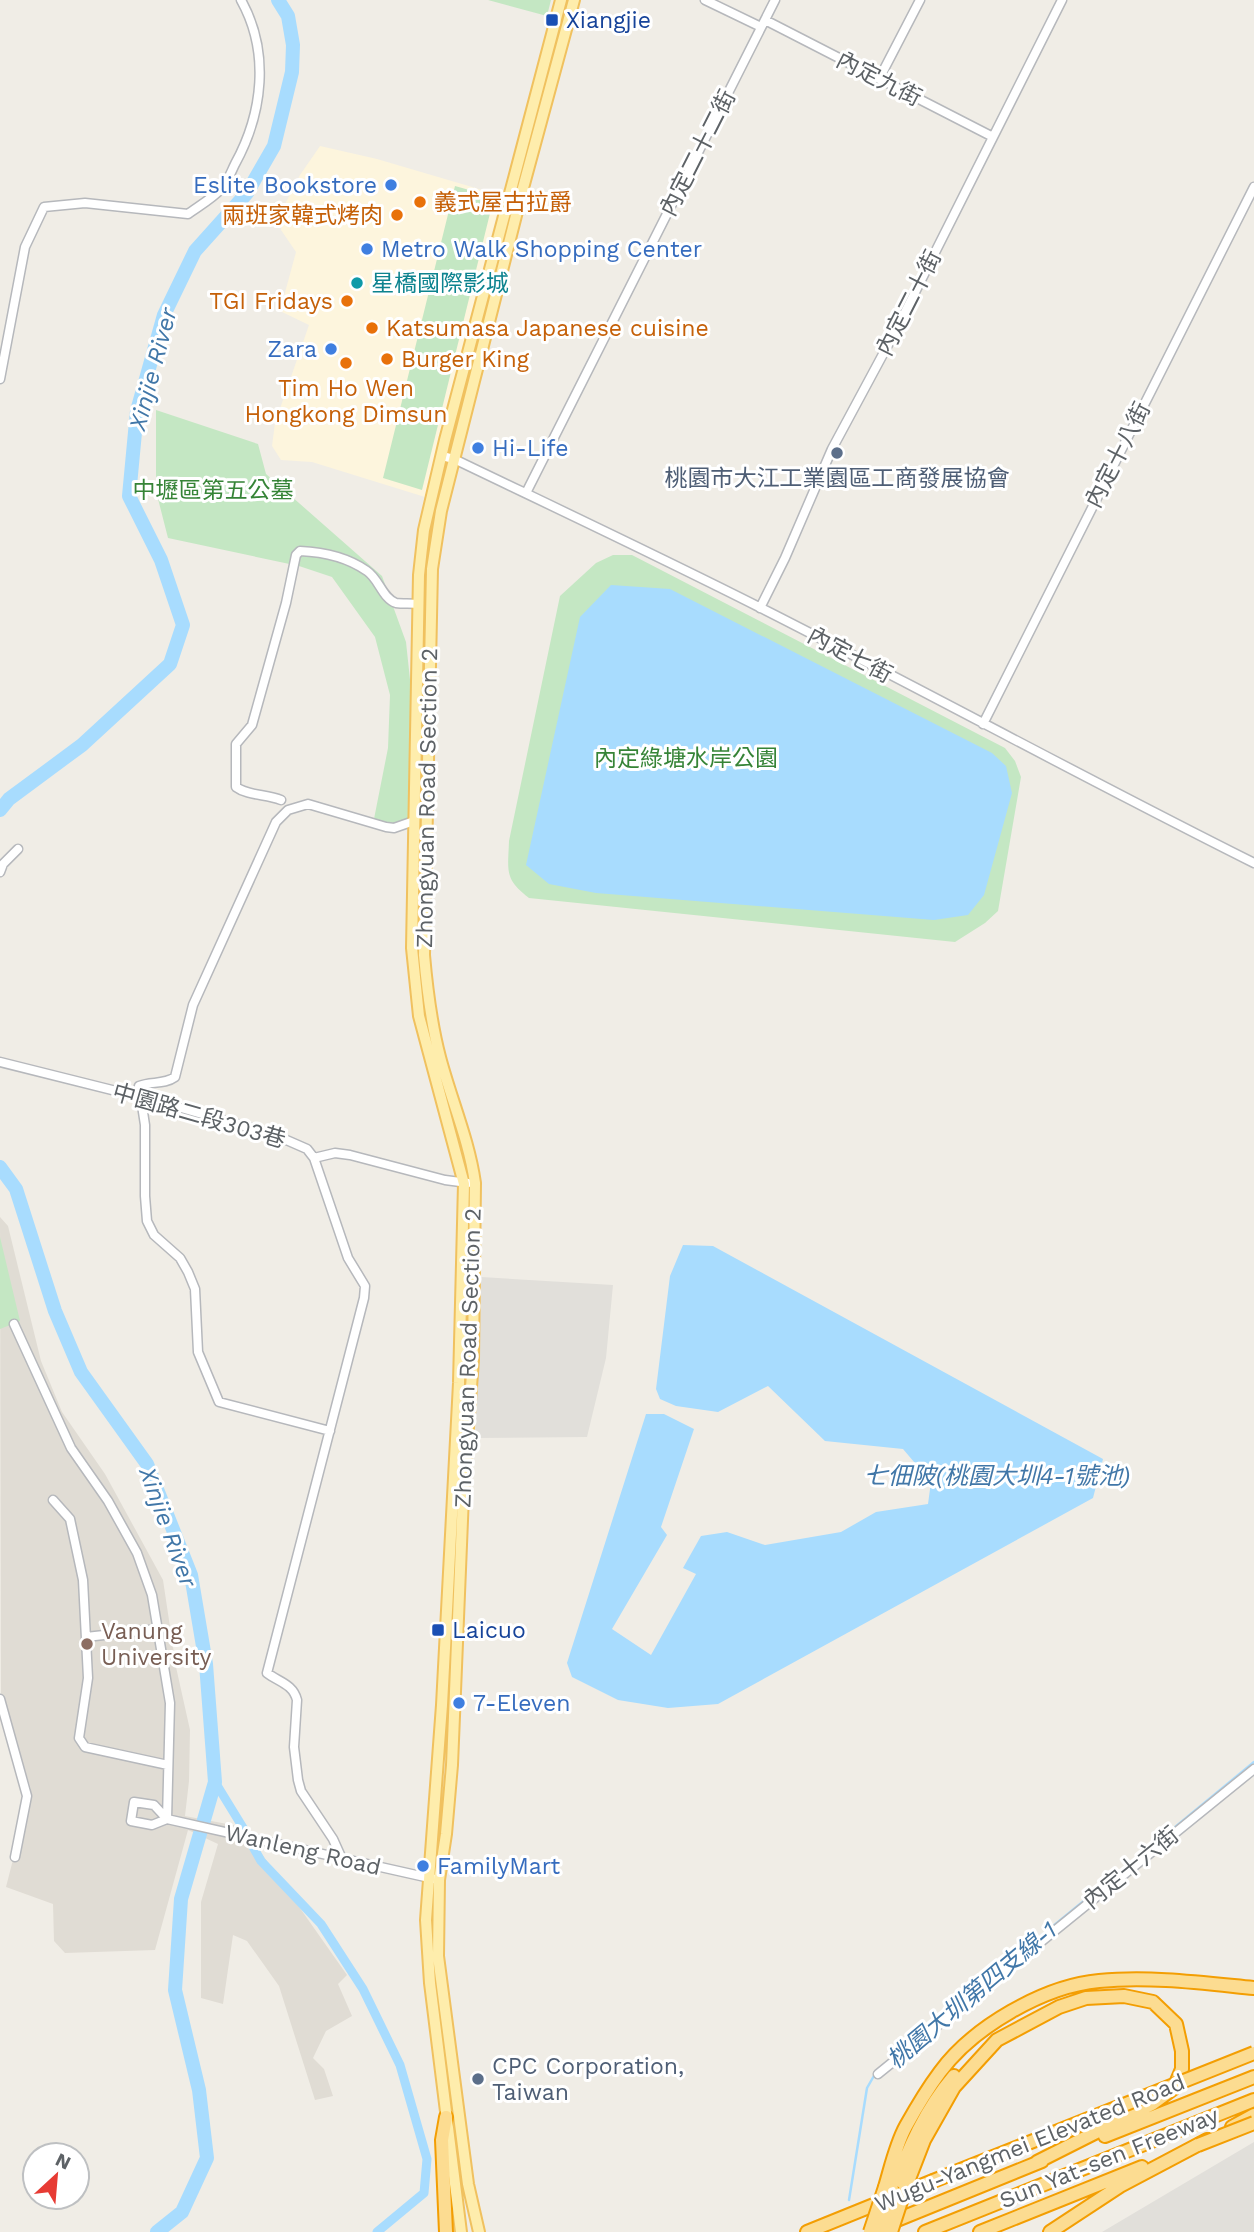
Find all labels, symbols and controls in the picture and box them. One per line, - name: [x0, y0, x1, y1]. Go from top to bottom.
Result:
- place label: Xiangjie: [566, 7, 651, 34]
- marker: Xiangjie: [544, 12, 560, 28]
- street label: 內定九街: [832, 46, 926, 112]
- street label: 內定二十二街: [655, 85, 741, 221]
- place label: Eslite Bookstore: [193, 172, 377, 199]
- marker: Eslite Bookstore: [383, 177, 399, 193]
- place label: 義式屋古拉爵: [434, 189, 572, 216]
- marker: 義式屋古拉爵: [412, 194, 428, 210]
- place label: 兩班家韓式烤肉: [222, 202, 383, 229]
- marker: 兩班家韓式烤肉: [389, 207, 405, 223]
- place label: Metro Walk Shopping Center: [381, 236, 702, 263]
- marker: Metro Walk Shopping Center: [359, 241, 375, 257]
- street label: 內定二十街: [871, 246, 947, 360]
- place label: 星橋國際影城: [371, 270, 509, 297]
- marker: 星橋國際影城: [349, 275, 365, 291]
- place label: TGI Fridays: [209, 288, 333, 315]
- marker: TGI Fridays: [339, 293, 355, 309]
- water label: Xinjie River: [123, 303, 183, 434]
- place label: Katsumasa Japanese cuisine: [386, 315, 709, 342]
- marker: Katsumasa Japanese cuisine: [364, 320, 380, 336]
- place label: Zara: [267, 336, 317, 363]
- marker: Zara: [323, 341, 339, 357]
- place label: Burger King: [401, 346, 530, 373]
- marker: Burger King: [379, 351, 395, 367]
- marker: Tim Ho Wen Hongkong Dimsun: [338, 355, 354, 371]
- place label: Tim Ho Wen Hongkong Dimsun: [245, 375, 447, 428]
- street label: 內定十八街: [1080, 398, 1156, 512]
- place label: Hi-Life: [492, 435, 569, 462]
- marker: Hi-Life: [470, 440, 486, 456]
- marker: 桃園市大江工業園區工商發展協會: [829, 445, 845, 461]
- place label: 桃園市大江工業園區工商發展協會: [665, 465, 1010, 492]
- park label: 中壢區第五公墓: [133, 477, 294, 504]
- street label: 內定七街: [803, 621, 897, 689]
- street label: Zhongyuan Road Section 2: [411, 648, 443, 948]
- park label: 內定綠塘水岸公園: [594, 745, 778, 772]
- street label: 中園路二段303巷: [109, 1078, 289, 1154]
- street label: Zhongyuan Road Section 2: [449, 1208, 487, 1508]
- water label: Xinjie River: [133, 1462, 203, 1592]
- water label: 七佃陂(桃園大圳4-1號池): [864, 1462, 1130, 1490]
- place label: Laicuo: [452, 1617, 526, 1644]
- place label: Vanung University: [101, 1618, 212, 1671]
- marker: Laicuo: [430, 1622, 446, 1638]
- marker: Vanung University: [79, 1636, 95, 1652]
- place label: 7-Eleven: [473, 1690, 571, 1717]
- marker: 7-Eleven: [451, 1695, 467, 1711]
- street label: Wanleng Road: [222, 1819, 384, 1881]
- street label: 內定十六街: [1078, 1821, 1184, 1915]
- place label: FamilyMart: [437, 1853, 560, 1880]
- marker: FamilyMart: [415, 1858, 431, 1874]
- water label: 桃園大圳第四支線-1: [882, 1916, 1062, 2074]
- place label: CPC Corporation, Taiwan: [492, 2053, 684, 2106]
- street label: Wugu-Yangmei Elevated Road: [871, 2068, 1189, 2218]
- marker: CPC Corporation, Taiwan: [470, 2071, 486, 2087]
- street label: Sun Yat-sen Freeway: [996, 2102, 1223, 2214]
- north arrow: [21, 2141, 91, 2211]
- text: N: [52, 2148, 75, 2175]

